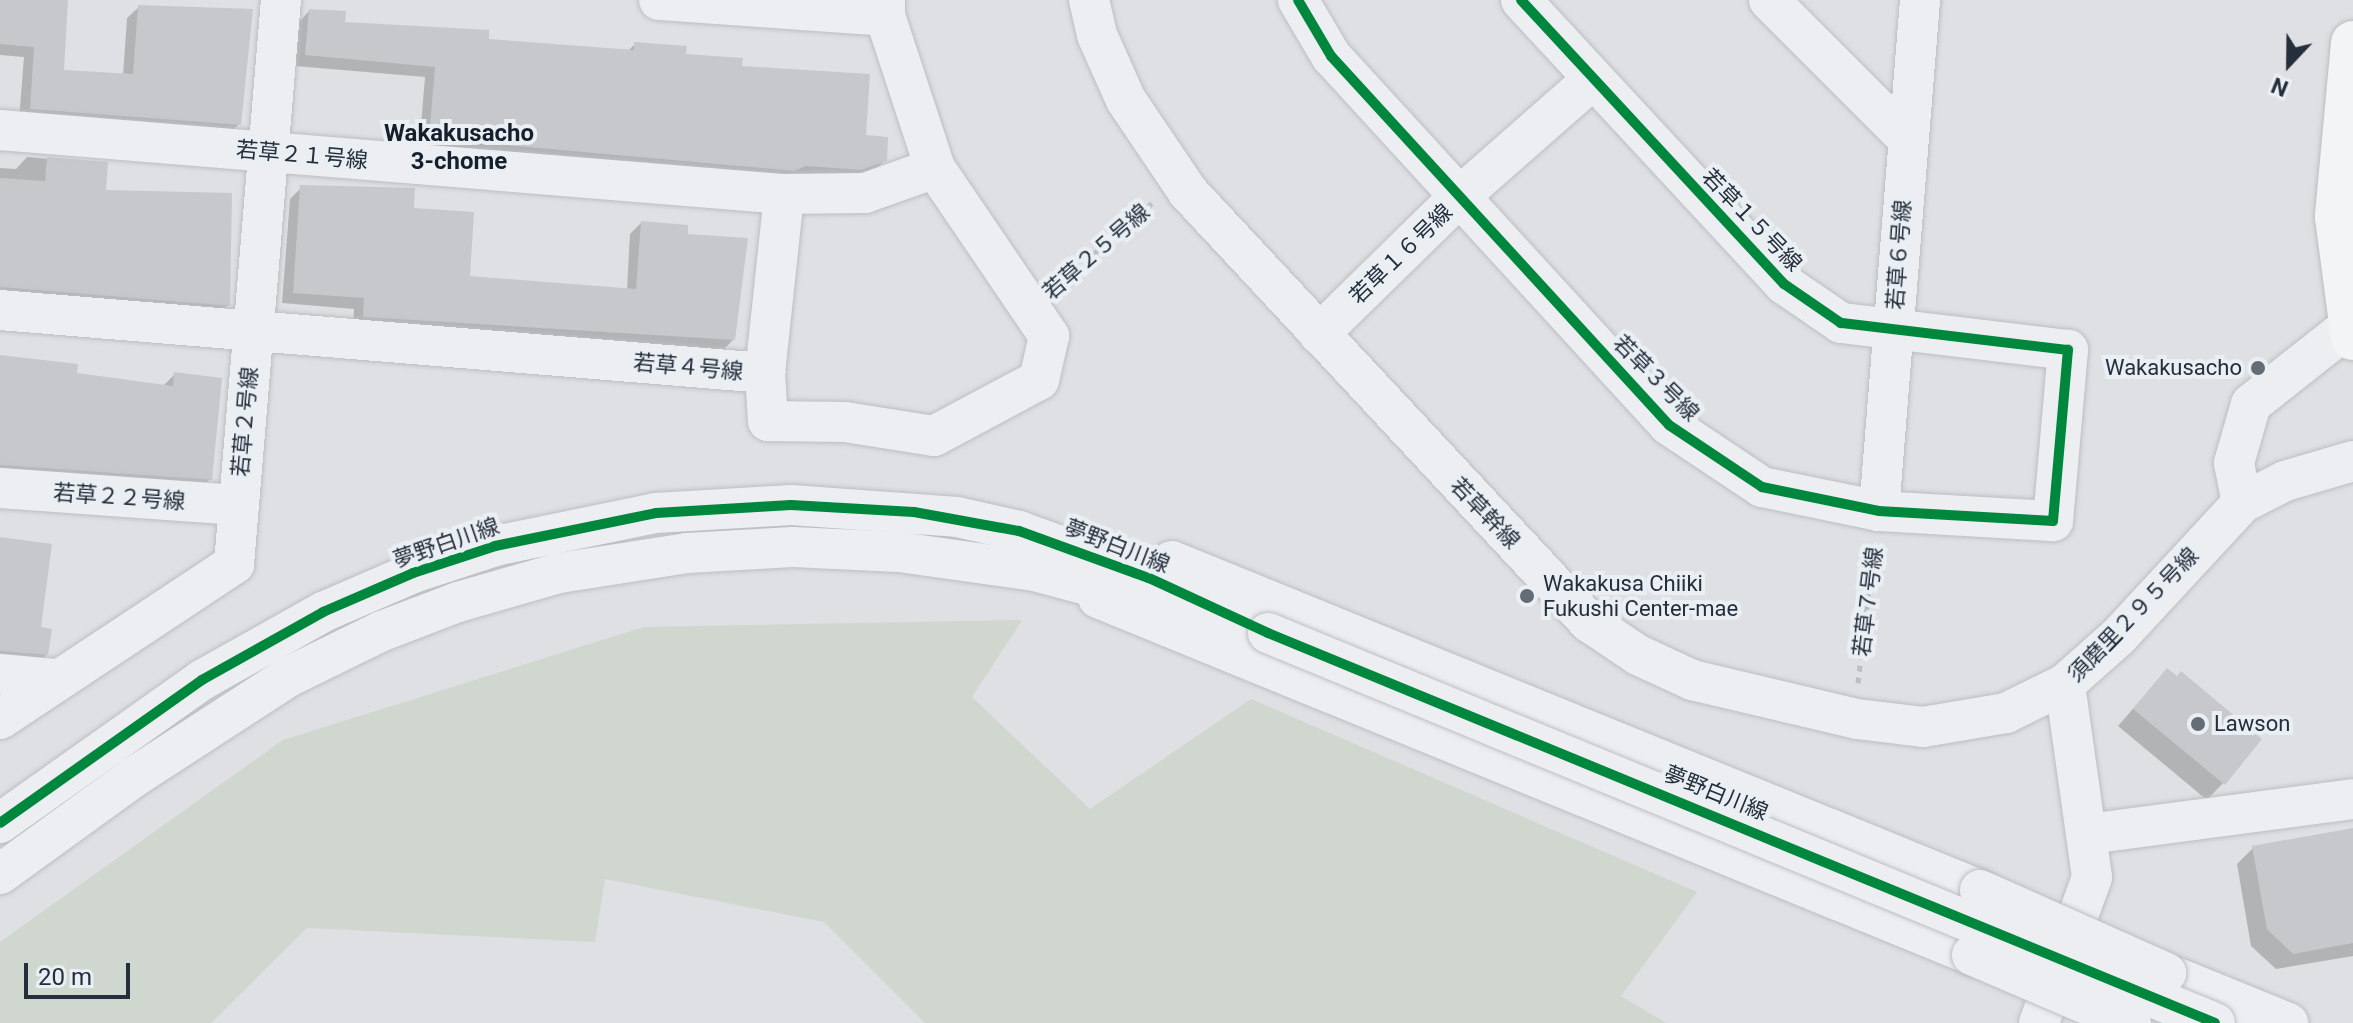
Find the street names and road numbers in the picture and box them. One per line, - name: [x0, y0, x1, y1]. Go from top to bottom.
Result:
- street label: 若草２１号線: [235, 136, 369, 174]
- street label: 若草１５号線: [1697, 163, 1807, 277]
- street label: 若草２５号線: [1038, 199, 1154, 305]
- street label: 若草１６号線: [1344, 199, 1458, 309]
- street label: 若草６号線: [1882, 199, 1916, 311]
- street label: 若草３号線: [1608, 330, 1704, 426]
- street label: 若草４号線: [632, 349, 744, 385]
- street label: 若草２号線: [227, 366, 263, 478]
- street label: 若草幹線: [1445, 472, 1525, 554]
- street label: 若草２２号線: [52, 479, 186, 515]
- street label: 夢野白川線: [390, 513, 502, 573]
- street label: 夢野白川線: [1061, 514, 1173, 578]
- street label: 須磨里２９５号線: [2062, 543, 2204, 687]
- street label: 若草７号線: [1848, 546, 1888, 658]
- street label: 夢野白川線: [1660, 760, 1772, 826]

